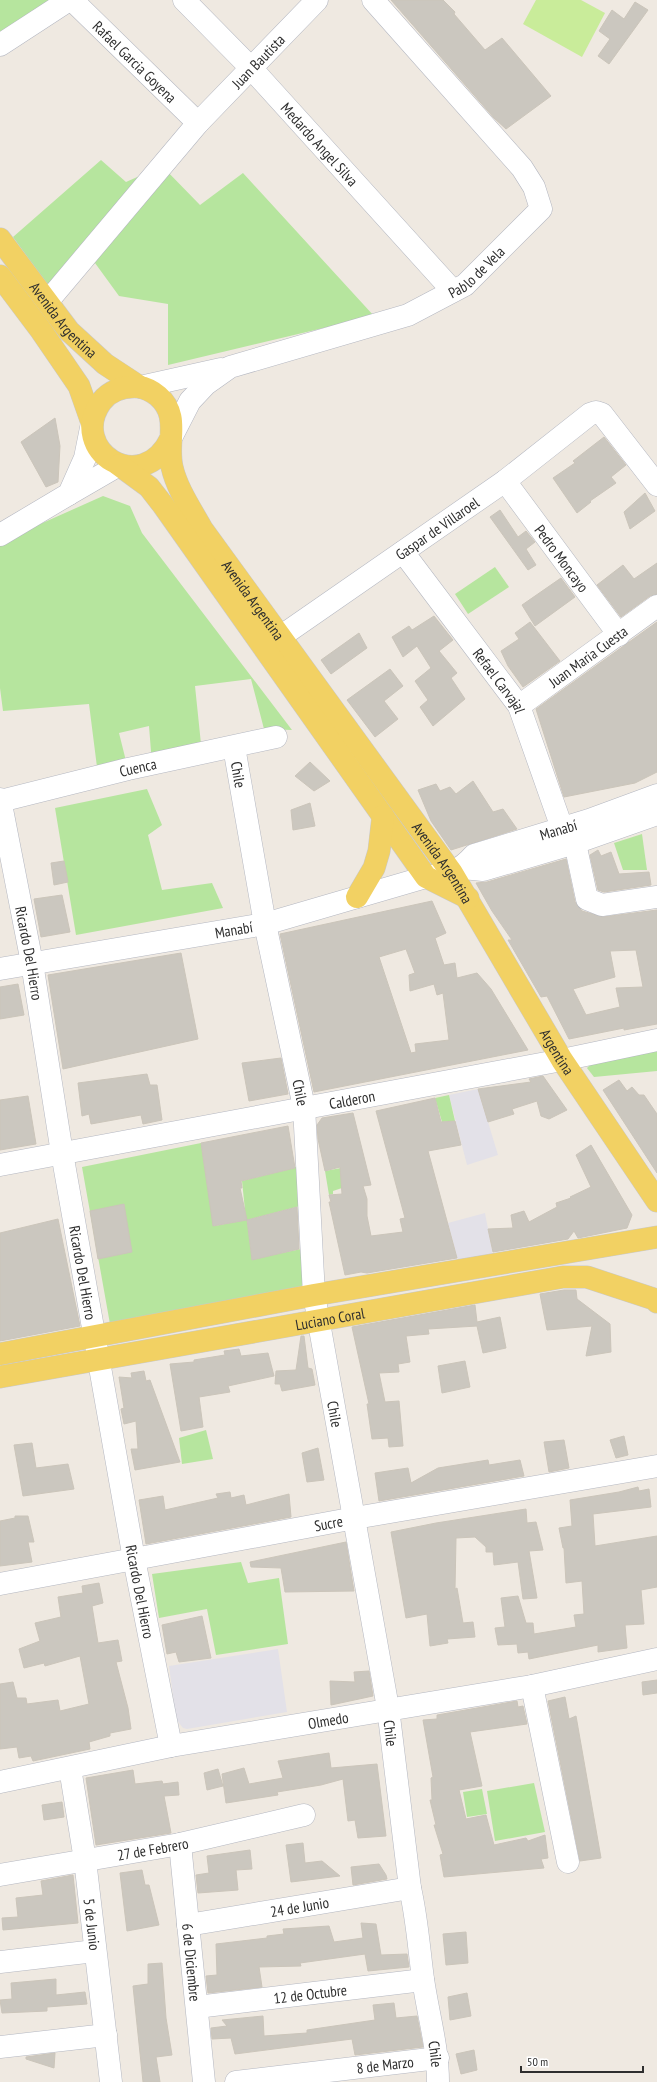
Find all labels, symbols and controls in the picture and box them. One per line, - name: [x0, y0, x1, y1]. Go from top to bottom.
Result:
- street label: Rafael Garcia Goyena: [89, 16, 181, 107]
- street label: Juan Bautista: [227, 30, 288, 93]
- street label: Medardo Angel Silva: [277, 98, 363, 190]
- street label: Pablo de Vela: [445, 242, 508, 302]
- street label: Avenida Argentina: [26, 278, 101, 362]
- street label: Gaspar de Villaroel: [392, 492, 483, 564]
- street label: Pedro Moncayo: [531, 521, 593, 596]
- street label: Avenida Argentina: [218, 556, 289, 644]
- street label: Juan Maria Cuesta: [544, 621, 631, 692]
- street label: Refael Carvajal: [469, 644, 530, 716]
- street label: Cuenca: [117, 754, 158, 780]
- street label: Chile: [227, 760, 250, 789]
- street label: Manabí: [537, 815, 580, 844]
- street label: Avenida Argentina: [409, 818, 477, 907]
- street label: Ricardo Del Hierro: [12, 905, 47, 1002]
- street label: Manabí: [213, 917, 255, 942]
- street label: Argentina: [536, 1025, 579, 1078]
- street label: Chile: [289, 1078, 313, 1107]
- street label: Calderon: [328, 1086, 376, 1113]
- street label: Ricardo Del Hierro: [66, 1224, 101, 1321]
- street label: Luciano Coral: [294, 1303, 366, 1334]
- street label: Chile: [324, 1399, 347, 1429]
- street label: Sucre: [313, 1511, 344, 1535]
- street label: Ricardo Del Hierro: [122, 1543, 159, 1640]
- street label: Olmedo: [306, 1707, 350, 1733]
- street label: Chile: [380, 1719, 402, 1747]
- street label: 27 de Febrero: [116, 1833, 190, 1864]
- street label: 24 de Junio: [269, 1892, 330, 1921]
- street label: 5 de Junio: [80, 1897, 105, 1951]
- street label: 6 de Diciembre: [179, 1922, 205, 2002]
- street label: 12 de Octubre: [272, 1980, 348, 2007]
- street label: Chile: [425, 2039, 447, 2068]
- scale bar: [521, 2048, 643, 2074]
- street label: 8 de Marzo: [355, 2051, 415, 2077]
- text: 50 m: [527, 2054, 548, 2069]

